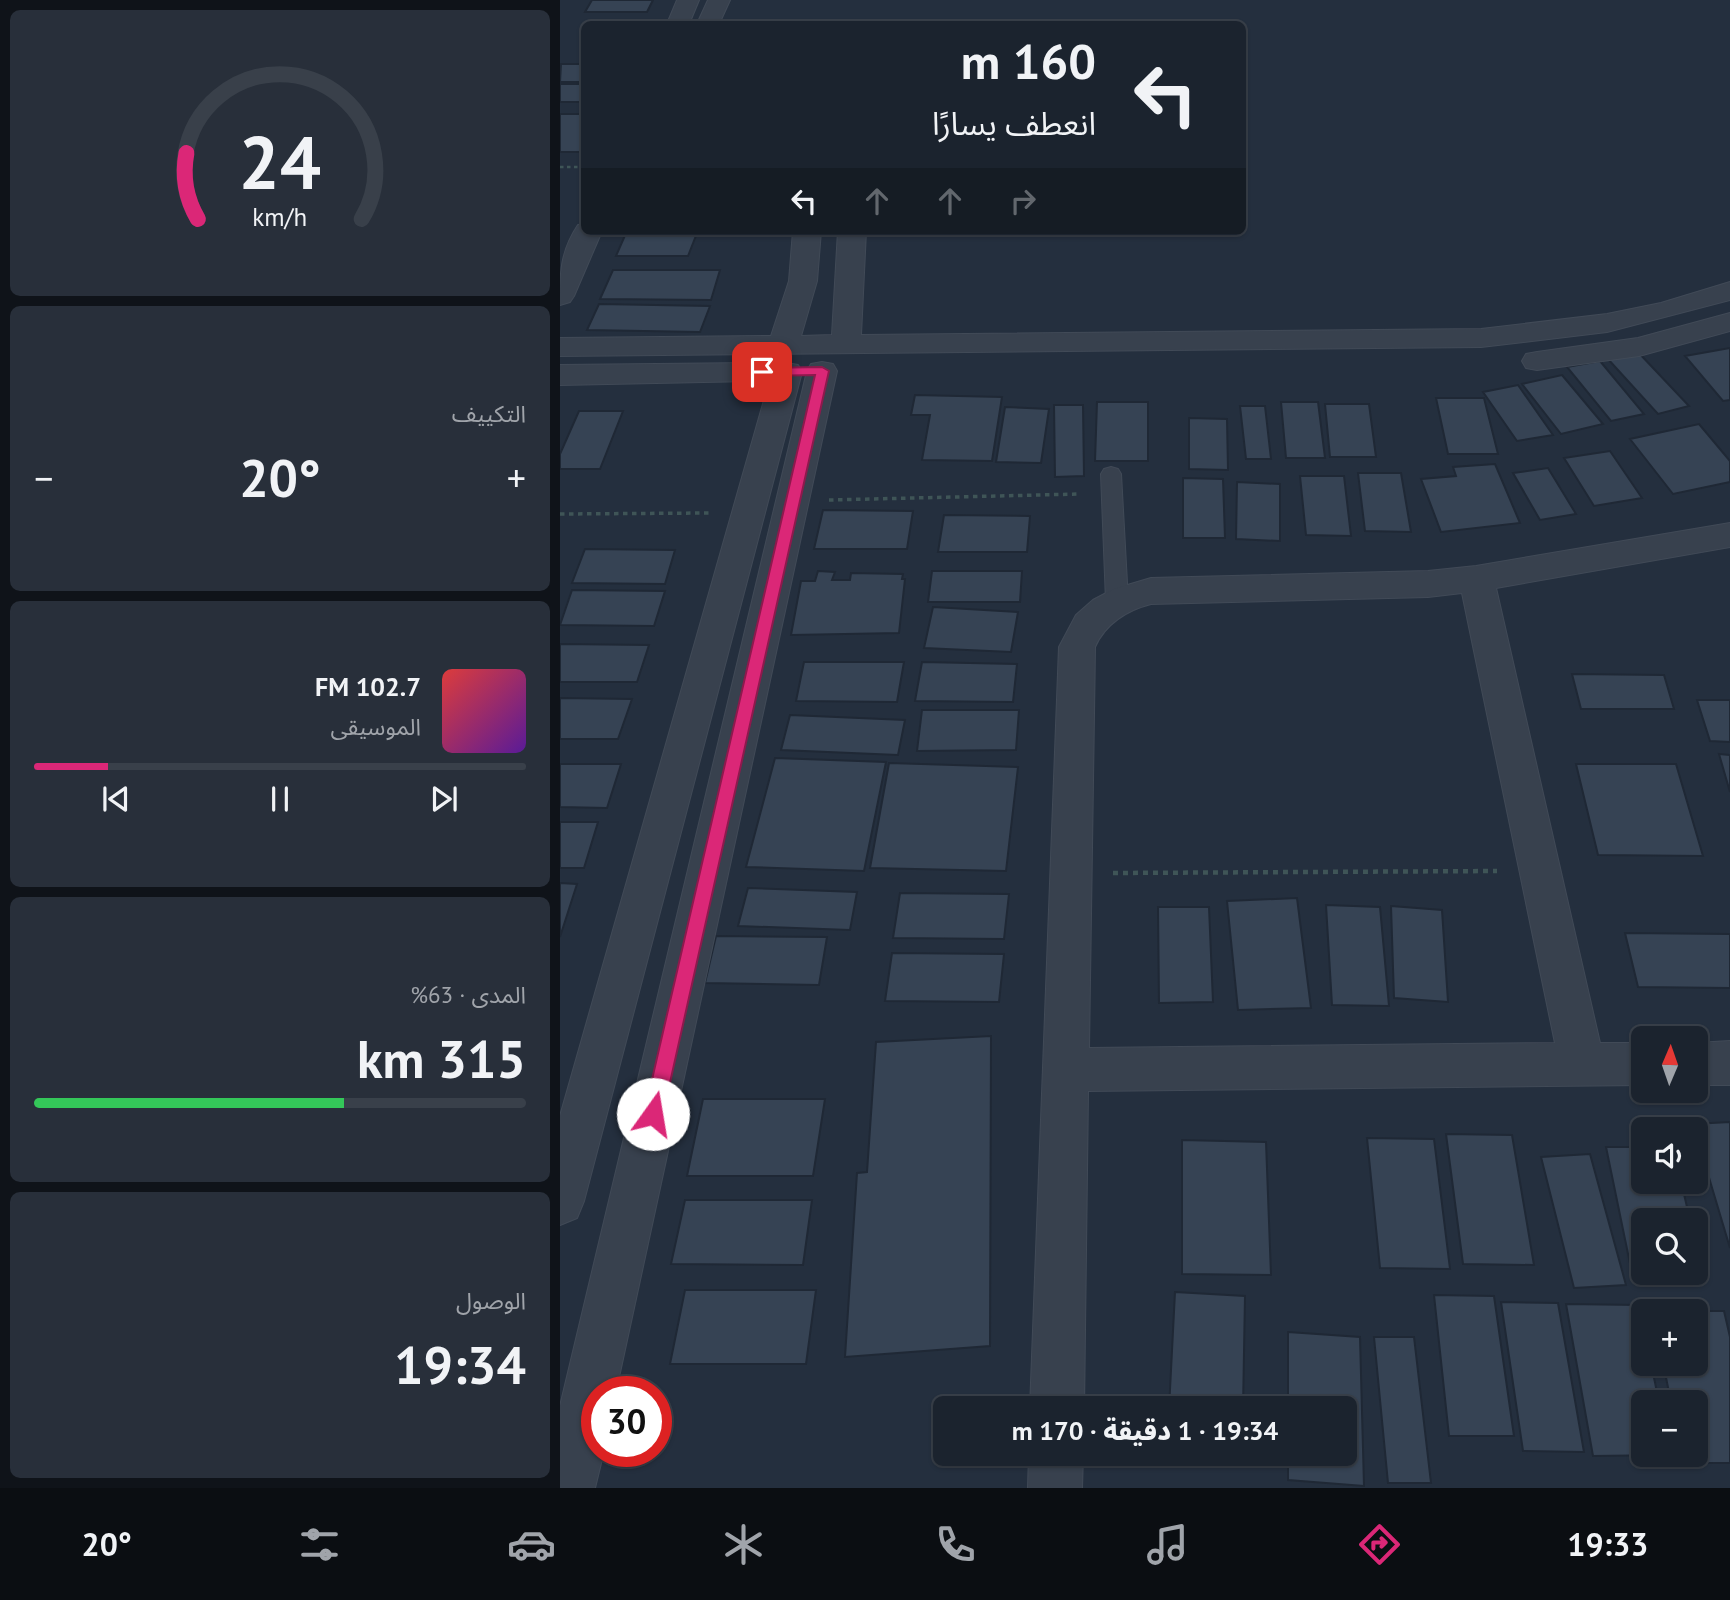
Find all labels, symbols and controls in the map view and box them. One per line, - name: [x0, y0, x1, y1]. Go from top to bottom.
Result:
- text: 160 m: [961, 29, 1096, 93]
- icon: left: [1120, 49, 1211, 140]
- text: انعطف يسارًا: [932, 102, 1096, 144]
- text: 24: [239, 115, 321, 209]
- icon: left: [785, 182, 823, 220]
- icon: ahead: [858, 182, 896, 220]
- icon: ahead: [931, 182, 969, 220]
- icon: right: [1004, 182, 1042, 220]
- text: km/h: [253, 201, 307, 233]
- pin: [732, 342, 792, 402]
- icon: arrive: [743, 353, 781, 391]
- text: التكييف: [452, 399, 526, 428]
- text: 20°: [239, 444, 321, 511]
- text: −: [34, 453, 53, 502]
- text: +: [507, 453, 526, 502]
- text: 102.7 FM: [315, 670, 421, 703]
- text: الموسيقى: [330, 712, 421, 741]
- icon: previous: [97, 780, 135, 818]
- icon: pause: [261, 780, 299, 818]
- icon: next: [425, 780, 463, 818]
- text: المدى · 63%: [410, 980, 526, 1009]
- text: 315 km: [357, 1025, 526, 1092]
- north arrow: [1631, 1026, 1708, 1102]
- map controls: [1631, 1026, 1708, 1467]
- position arrow: [616, 1077, 690, 1151]
- button: sound: [1631, 1117, 1708, 1194]
- button: search: [1631, 1208, 1708, 1285]
- text: الوصول: [456, 1286, 526, 1315]
- button: +: [1631, 1299, 1708, 1376]
- text: 19:34: [394, 1331, 526, 1398]
- speed limit sign: 30: [581, 1376, 672, 1467]
- button: −: [1631, 1390, 1708, 1467]
- text: 19:34 · 1 دقيقة · 170 m: [1012, 1414, 1278, 1447]
- icon: filters: [295, 1520, 344, 1569]
- icon: car: [507, 1520, 556, 1569]
- icon: climate: [719, 1520, 768, 1569]
- icon: phone: [931, 1520, 980, 1569]
- icon: music: [1143, 1520, 1192, 1569]
- icon: directions: [1355, 1520, 1404, 1569]
- text: 20°: [82, 1523, 132, 1565]
- text: 19:33: [1567, 1523, 1648, 1565]

